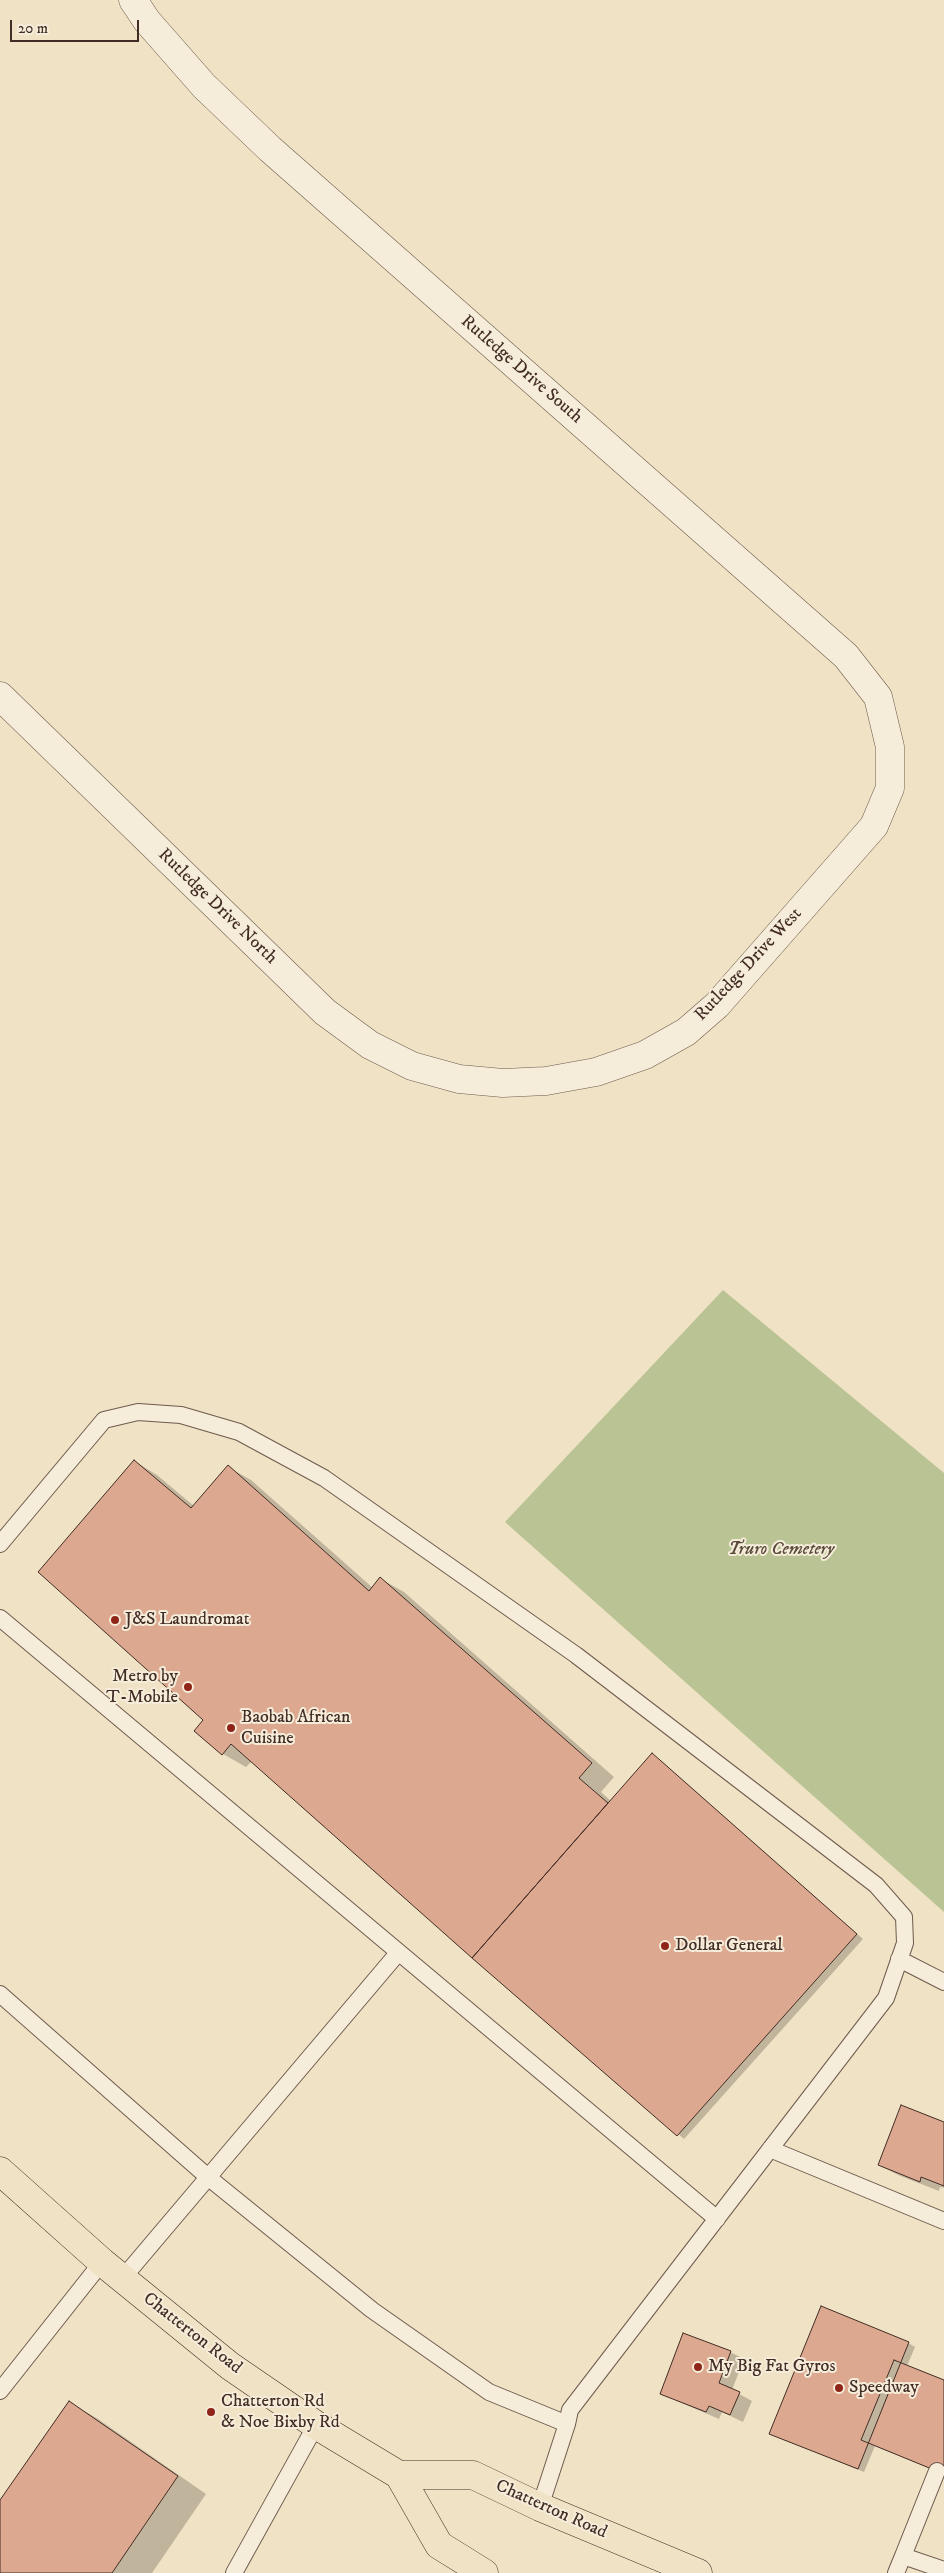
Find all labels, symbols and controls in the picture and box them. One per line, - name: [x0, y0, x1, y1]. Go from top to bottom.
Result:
- scale bar: [12, 10, 141, 42]
- text: 20 m: [18, 19, 48, 38]
- street label: Rutledge Drive South: [456, 311, 586, 429]
- street label: Rutledge Drive North: [153, 845, 281, 969]
- street label: Rutledge Drive West: [691, 904, 807, 1026]
- park label: Truro Cemetery: [728, 1539, 834, 1561]
- place label: J&S Laundromat: [125, 1609, 249, 1631]
- marker: J&S Laundromat: [109, 1614, 121, 1626]
- place label: Metro by T-Mobile: [106, 1666, 178, 1708]
- marker: Metro by T-Mobile: [182, 1681, 194, 1693]
- place label: Baobab African Cuisine: [241, 1707, 350, 1750]
- marker: Baobab African Cuisine: [225, 1722, 237, 1734]
- place label: Dollar General: [675, 1935, 783, 1957]
- marker: Dollar General: [659, 1940, 671, 1952]
- street label: Chatterton Road: [138, 2289, 246, 2379]
- place label: My Big Fat Gyros: [708, 2356, 835, 2378]
- marker: My Big Fat Gyros: [692, 2361, 704, 2373]
- place label: Speedway: [849, 2377, 919, 2399]
- marker: Speedway: [833, 2382, 845, 2394]
- place label: Chatterton Rd & Noe Bixby Rd: [221, 2391, 340, 2434]
- marker: Chatterton Rd & Noe Bixby Rd: [205, 2406, 217, 2418]
- street label: Chatterton Road: [492, 2476, 610, 2544]

